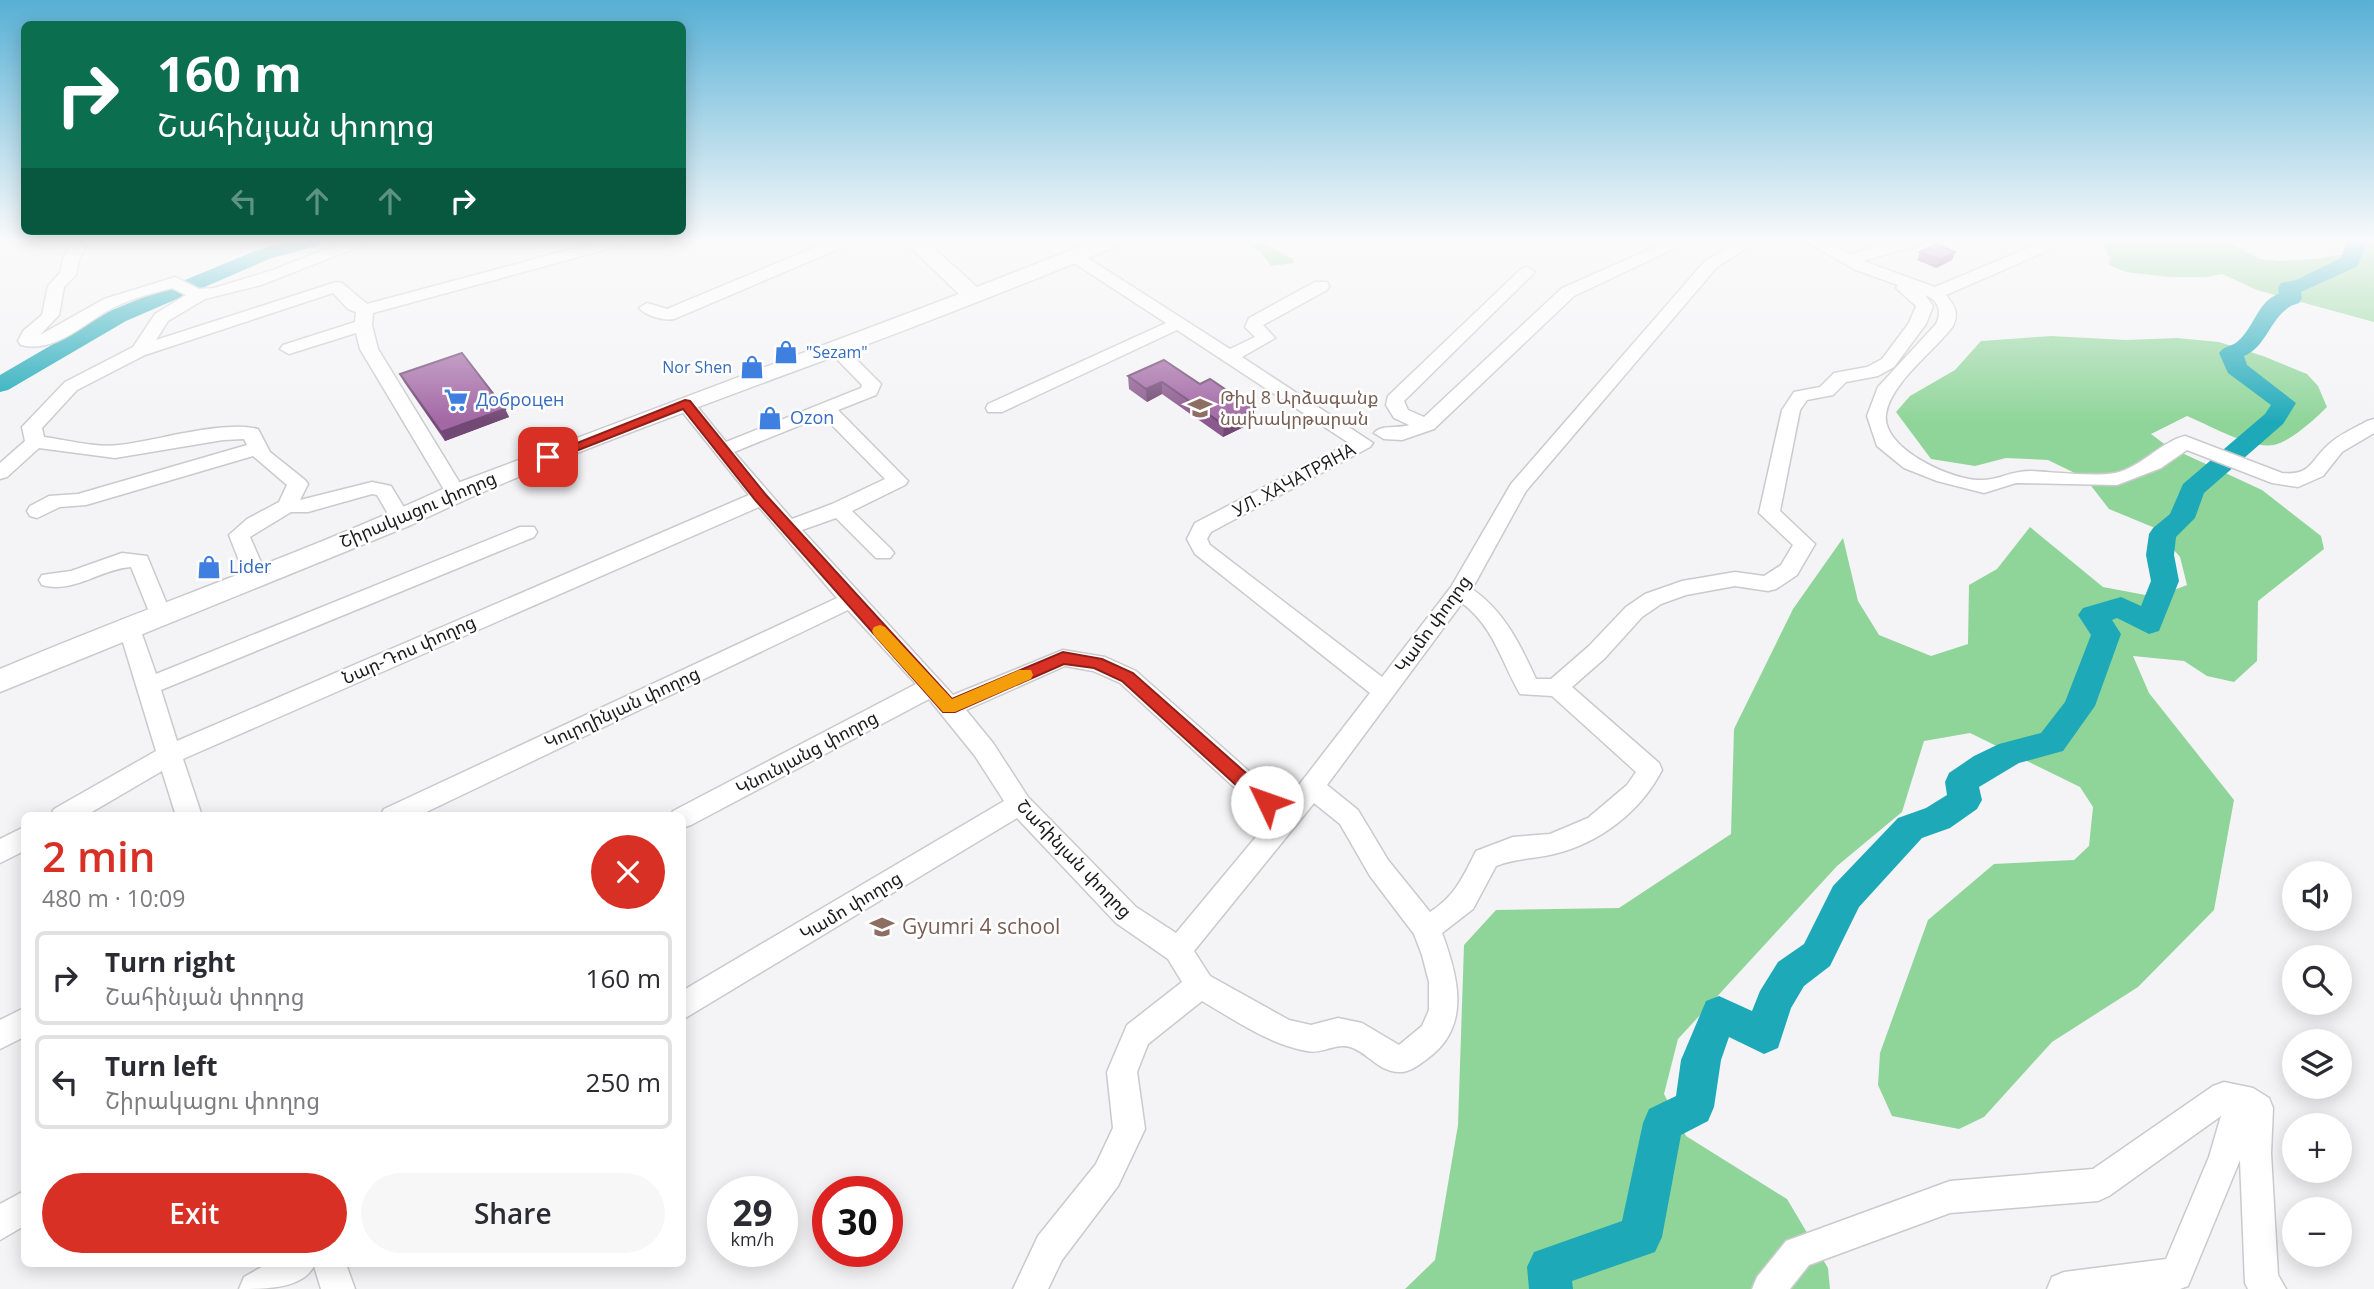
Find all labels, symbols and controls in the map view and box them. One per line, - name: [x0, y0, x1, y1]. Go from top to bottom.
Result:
- text: 160 m: [157, 40, 302, 106]
- icon: right: [42, 49, 133, 140]
- text: Շահինյան փողոց: [157, 103, 435, 146]
- icon: left: [225, 182, 263, 220]
- icon: ahead: [298, 182, 336, 220]
- icon: ahead: [371, 182, 409, 220]
- icon: right: [444, 182, 482, 220]
- shop icon: "Sezam": [772, 338, 800, 366]
- place label: "Sezam": [806, 341, 868, 363]
- shop icon: Nor Shen: [738, 353, 766, 381]
- place label: Nor Shen: [662, 356, 732, 378]
- place label: Թիվ 8 Արձագանք նախակրթարան: [1220, 385, 1378, 430]
- supermarket icon: Доброцен: [442, 386, 470, 414]
- place label: Доброцен: [476, 387, 564, 411]
- school or university icon: Թիվ 8 Արձագանք նախակրթարան: [1186, 394, 1214, 422]
- shop icon: Ozon: [756, 404, 784, 432]
- place label: Ozon: [790, 405, 834, 429]
- pin: [518, 427, 578, 487]
- street label: УЛ. ХАЧАТРЯНА: [1228, 436, 1360, 522]
- icon: arrive: [529, 438, 567, 476]
- street label: Շիրակացու փողոց: [335, 465, 500, 553]
- shop icon: Lider: [195, 553, 223, 581]
- place label: Lider: [229, 554, 272, 578]
- street label: Կամո փողոց: [1389, 570, 1476, 677]
- street label: Նար-Դոս փողոց: [338, 609, 479, 689]
- street label: Կուրղինյան փողոց: [540, 661, 703, 754]
- street label: Կնունյանց փողոց: [731, 705, 882, 800]
- position arrow: [1230, 765, 1304, 839]
- street label: Շահինյան փողոց: [1012, 794, 1138, 923]
- text: 2 min: [42, 827, 155, 884]
- button: close: [591, 835, 665, 909]
- map controls: [2282, 861, 2352, 1267]
- button: sound: [2282, 861, 2352, 931]
- street label: Կամո փողոց: [795, 865, 906, 945]
- text: 480 m · 10:09: [42, 882, 185, 914]
- place label: Gyumri 4 school: [902, 912, 1060, 940]
- school or university icon: Gyumri 4 school: [868, 913, 896, 941]
- text: Turn right: [105, 944, 236, 980]
- button: search: [2282, 945, 2352, 1015]
- icon: right: [46, 959, 84, 997]
- text: 160 m: [586, 960, 661, 996]
- text: Շահինյան փողոց: [105, 980, 305, 1012]
- button: layers: [2282, 1029, 2352, 1099]
- text: Turn left: [105, 1048, 217, 1084]
- icon: left: [46, 1063, 84, 1101]
- text: 250 m: [586, 1064, 661, 1100]
- text: Շիրակացու փողոց: [105, 1084, 320, 1116]
- button: +: [2282, 1113, 2352, 1183]
- button: Exit: [42, 1173, 347, 1253]
- button: Share: [361, 1173, 665, 1253]
- speed limit sign: 30: [812, 1176, 903, 1267]
- text: 29: [732, 1189, 773, 1236]
- button: −: [2282, 1197, 2352, 1267]
- text: km/h: [731, 1227, 774, 1251]

